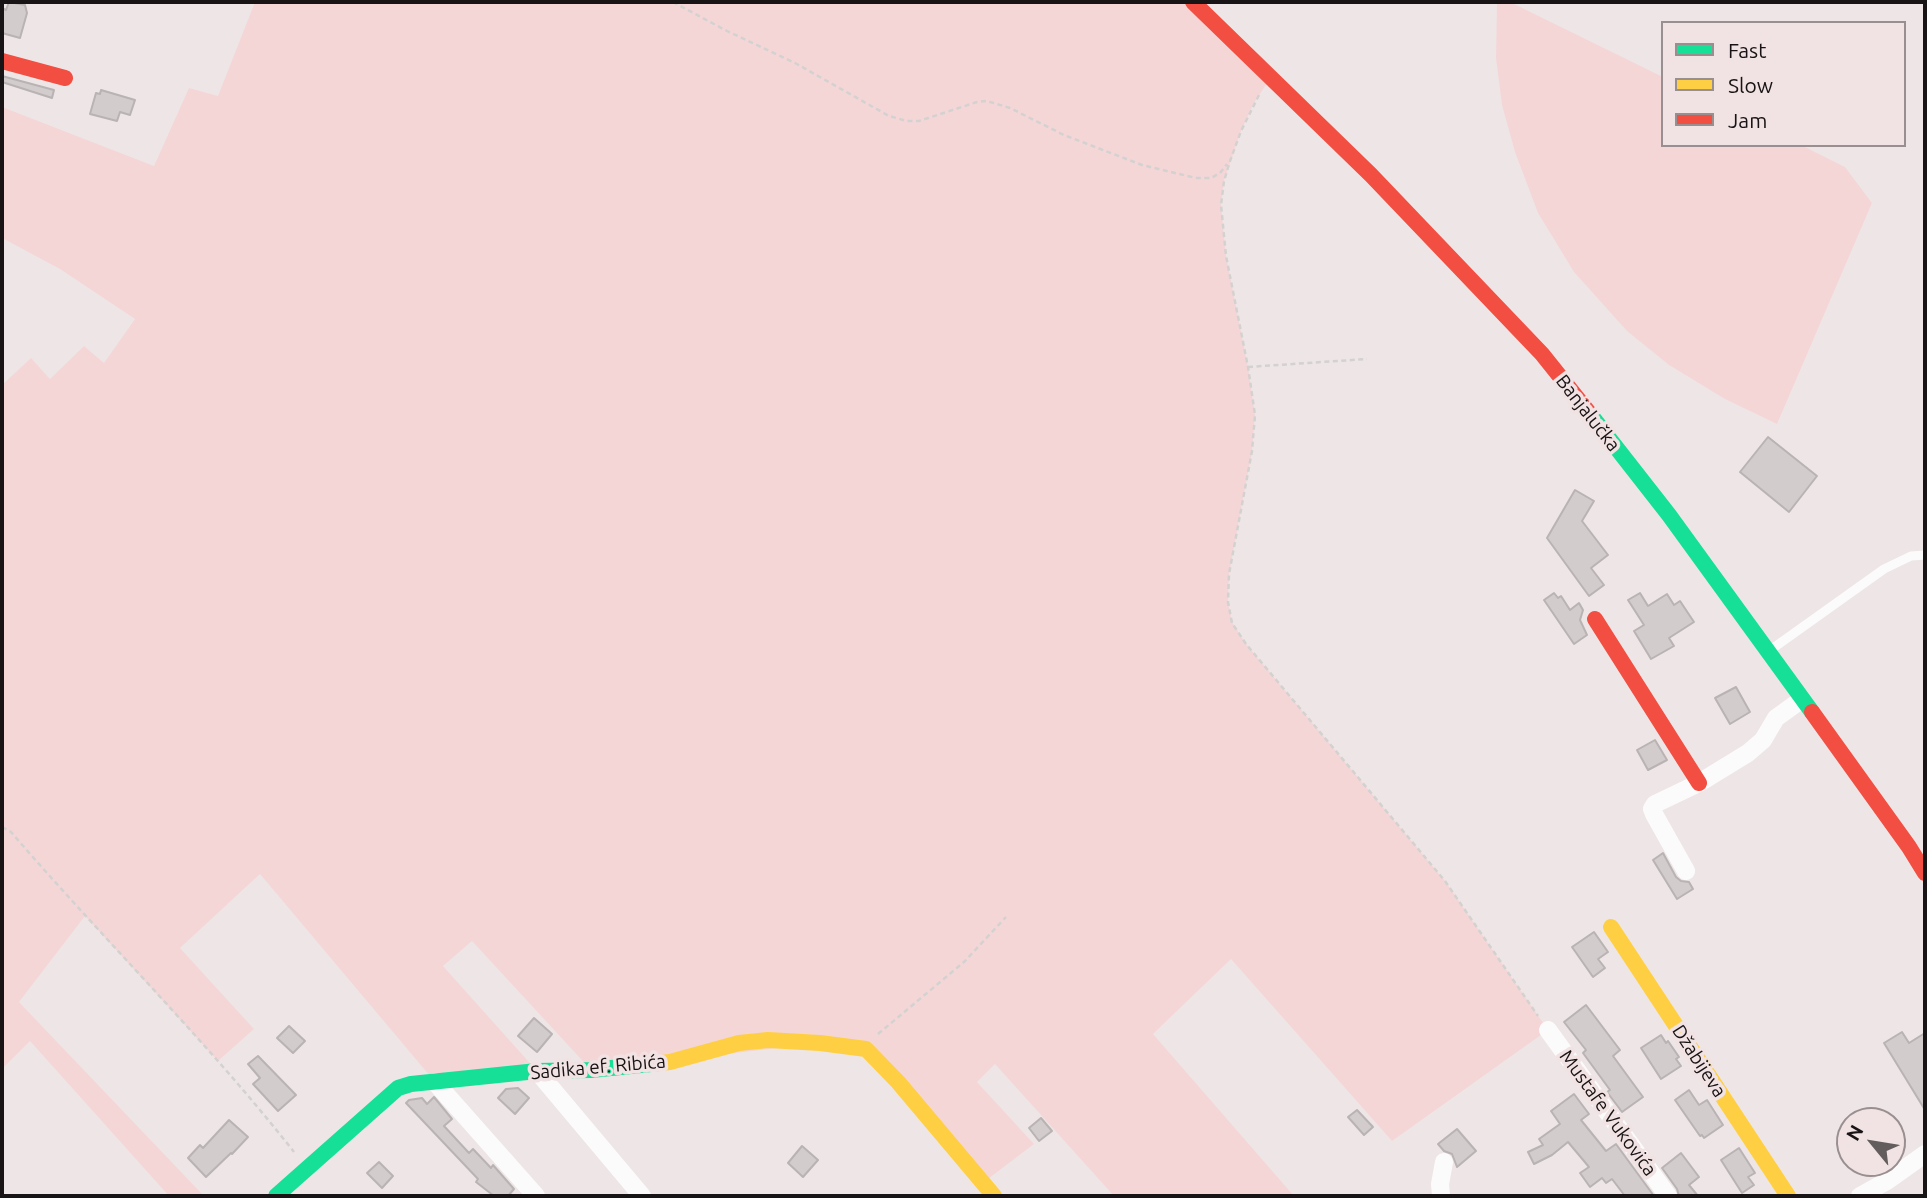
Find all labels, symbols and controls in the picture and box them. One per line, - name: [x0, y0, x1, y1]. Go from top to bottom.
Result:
- legend: [1661, 21, 1906, 147]
- text: Fast: [1728, 38, 1766, 62]
- text: Slow: [1728, 73, 1773, 97]
- text: Jam: [1728, 108, 1767, 132]
- street label: Banjalučka: [1551, 370, 1625, 456]
- street label: Džabijeva: [1667, 1021, 1731, 1101]
- street label: Mustafe Vukovića: [1555, 1046, 1661, 1180]
- street label: Sadika ef. Ribića: [529, 1050, 667, 1084]
- north arrow: [1836, 1107, 1906, 1177]
- text: N: [1841, 1121, 1868, 1144]

